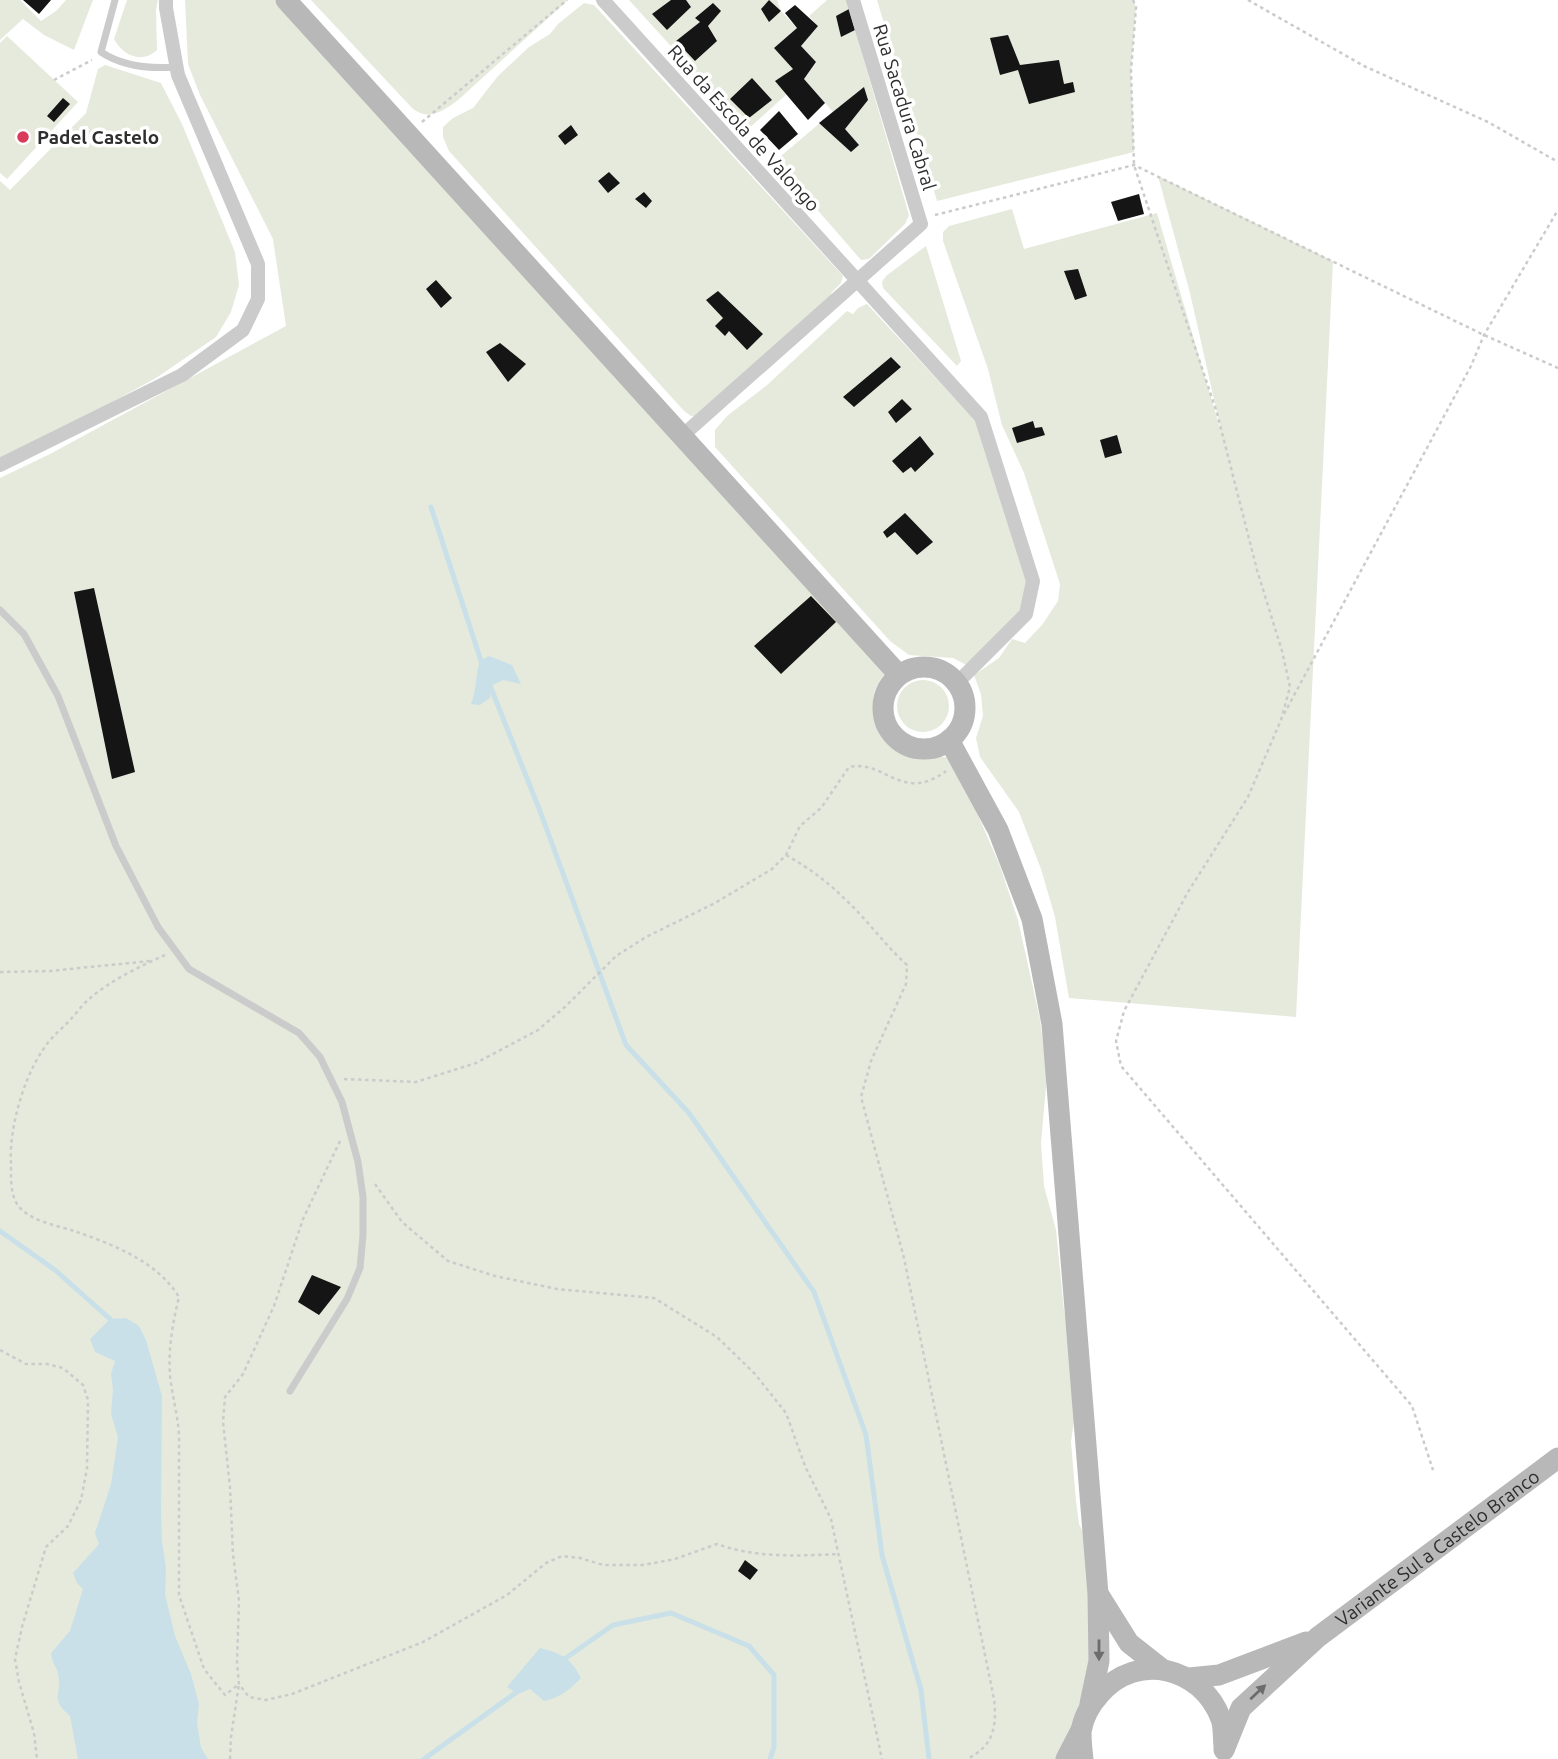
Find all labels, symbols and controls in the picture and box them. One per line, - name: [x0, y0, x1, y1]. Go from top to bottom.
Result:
- street label: Rua Sacadura Cabral: [869, 21, 941, 193]
- street label: Rua da Escola de Valongo: [663, 40, 825, 216]
- place label: Padel Castelo: [37, 126, 159, 148]
- marker: Padel Castelo: [15, 129, 31, 145]
- street label: Variante Sul a Castelo Branco: [1331, 1465, 1544, 1631]
- one-way arrow: [1093, 1639, 1105, 1661]
- one-way arrow: [1249, 1684, 1267, 1700]

